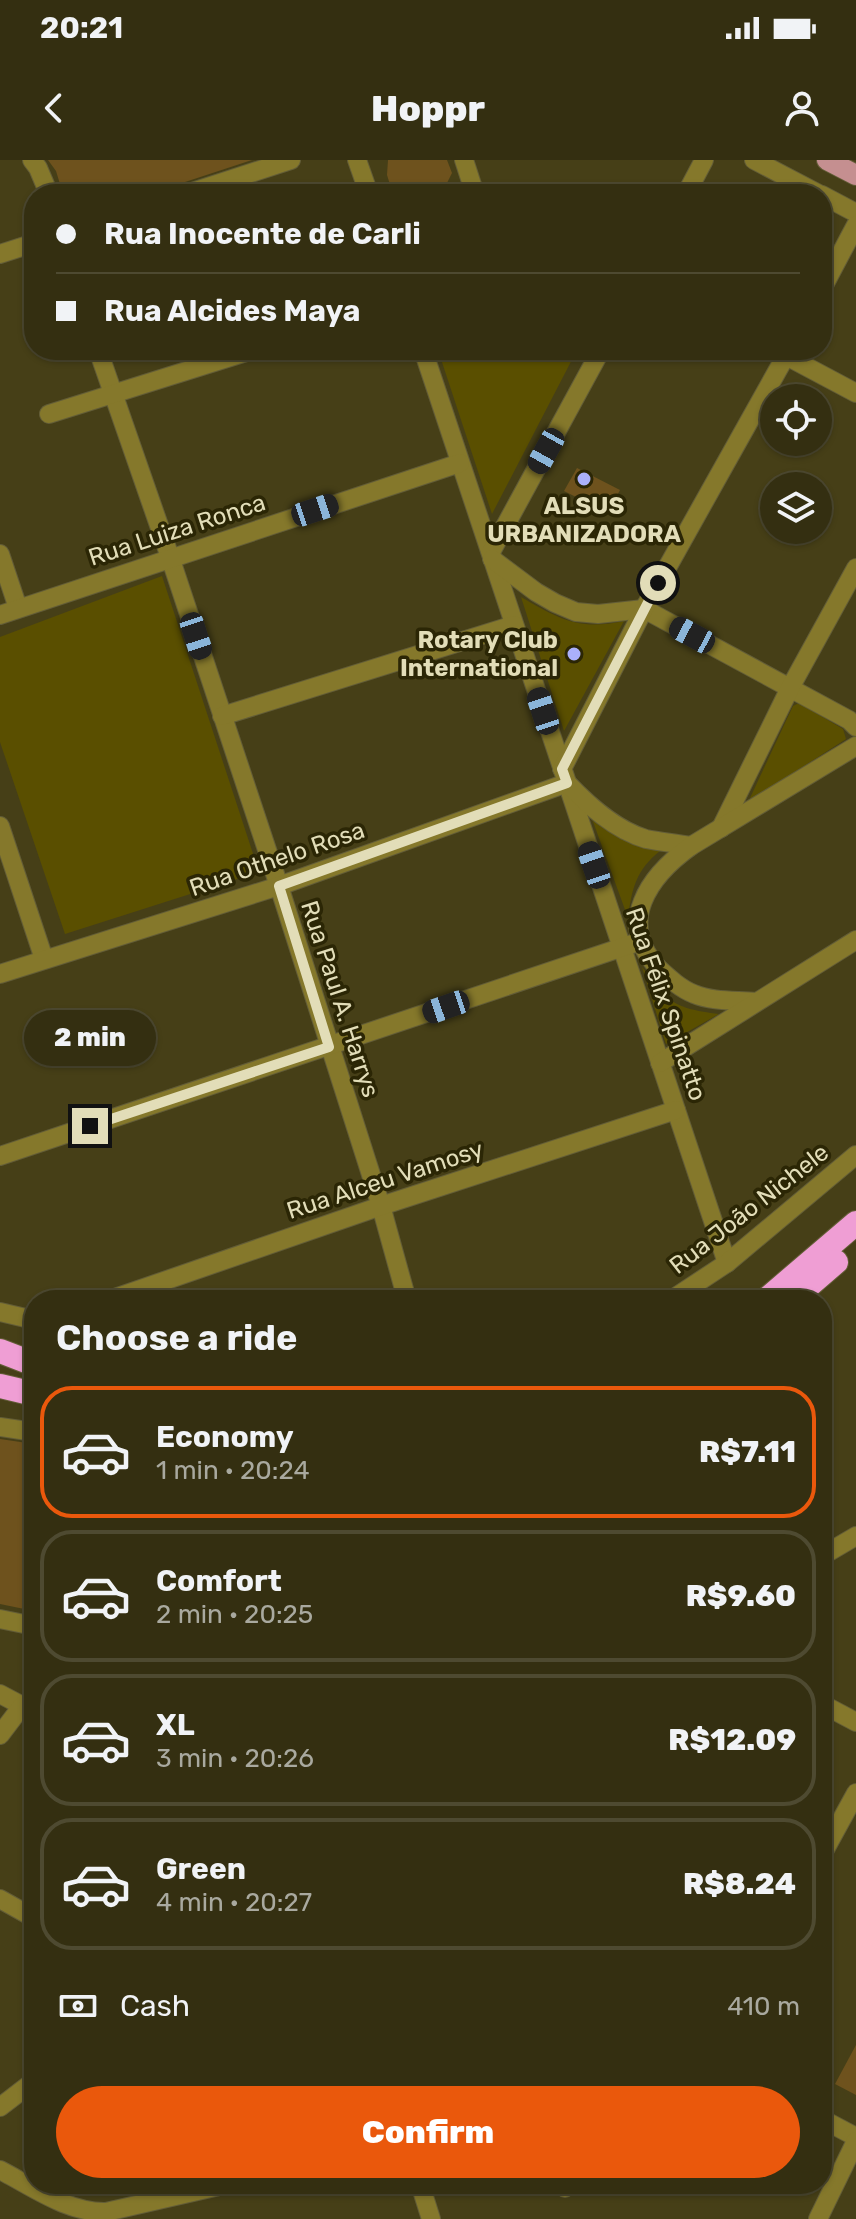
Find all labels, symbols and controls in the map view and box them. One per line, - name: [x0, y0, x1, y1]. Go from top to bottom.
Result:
- text: 20:21: [40, 10, 123, 46]
- icon: back: [32, 86, 76, 130]
- icon: person: [780, 86, 824, 130]
- text: Hoppr: [371, 87, 485, 130]
- text: Rua Inocente de Carli: [104, 216, 421, 252]
- text: Rua Alcides Maya: [104, 293, 360, 329]
- map controls: [760, 384, 832, 544]
- button: locate: [760, 384, 832, 456]
- car: [524, 424, 568, 478]
- marker: ALSUS URBANIZADORA: [575, 470, 593, 488]
- button: layers: [760, 472, 832, 544]
- street label: Rua Luiza Ronca: [85, 488, 269, 572]
- car: [288, 491, 342, 529]
- place label: ALSUS URBANIZADORA: [487, 492, 681, 548]
- route start: [640, 565, 676, 601]
- car: [177, 609, 215, 663]
- car: [665, 613, 719, 657]
- place label: Rotary Club International: [400, 626, 558, 682]
- marker: Rotary Club International: [565, 645, 583, 663]
- car: [524, 684, 562, 738]
- street label: Rua Othelo Rosa: [186, 816, 368, 902]
- car: [575, 838, 613, 892]
- street label: Rua Paul A. Harrys: [295, 897, 385, 1101]
- street label: Rua Félix Spinatto: [620, 904, 712, 1104]
- car: [419, 988, 473, 1026]
- callout: 2 min: [24, 1010, 156, 1066]
- text: 2 min: [54, 1022, 126, 1053]
- route end: [72, 1108, 108, 1144]
- street label: Rua Alceu Vamosy: [283, 1135, 487, 1225]
- street label: Rua João Nichele: [664, 1138, 834, 1280]
- text: Choose a ride: [56, 1316, 297, 1359]
- icon: car: [60, 1416, 132, 1488]
- text: Economy: [156, 1419, 294, 1455]
- text: R$7.11: [699, 1434, 796, 1470]
- text: 1 min · 20:24: [156, 1455, 310, 1486]
- icon: car: [60, 1560, 132, 1632]
- text: Comfort: [156, 1563, 282, 1599]
- text: R$9.60: [686, 1578, 796, 1614]
- text: 2 min · 20:25: [156, 1599, 313, 1630]
- icon: car: [60, 1704, 132, 1776]
- text: XL: [156, 1707, 195, 1743]
- text: R$12.09: [668, 1722, 796, 1758]
- text: 3 min · 20:26: [156, 1743, 314, 1774]
- icon: car: [60, 1848, 132, 1920]
- text: Green: [156, 1851, 246, 1887]
- text: R$8.24: [683, 1866, 796, 1902]
- text: 4 min · 20:27: [156, 1887, 312, 1918]
- icon: cash: [56, 1984, 100, 2028]
- text: Cash: [120, 1988, 190, 2024]
- text: 410 m: [727, 1991, 800, 2022]
- button: Confirm: [56, 2086, 800, 2178]

